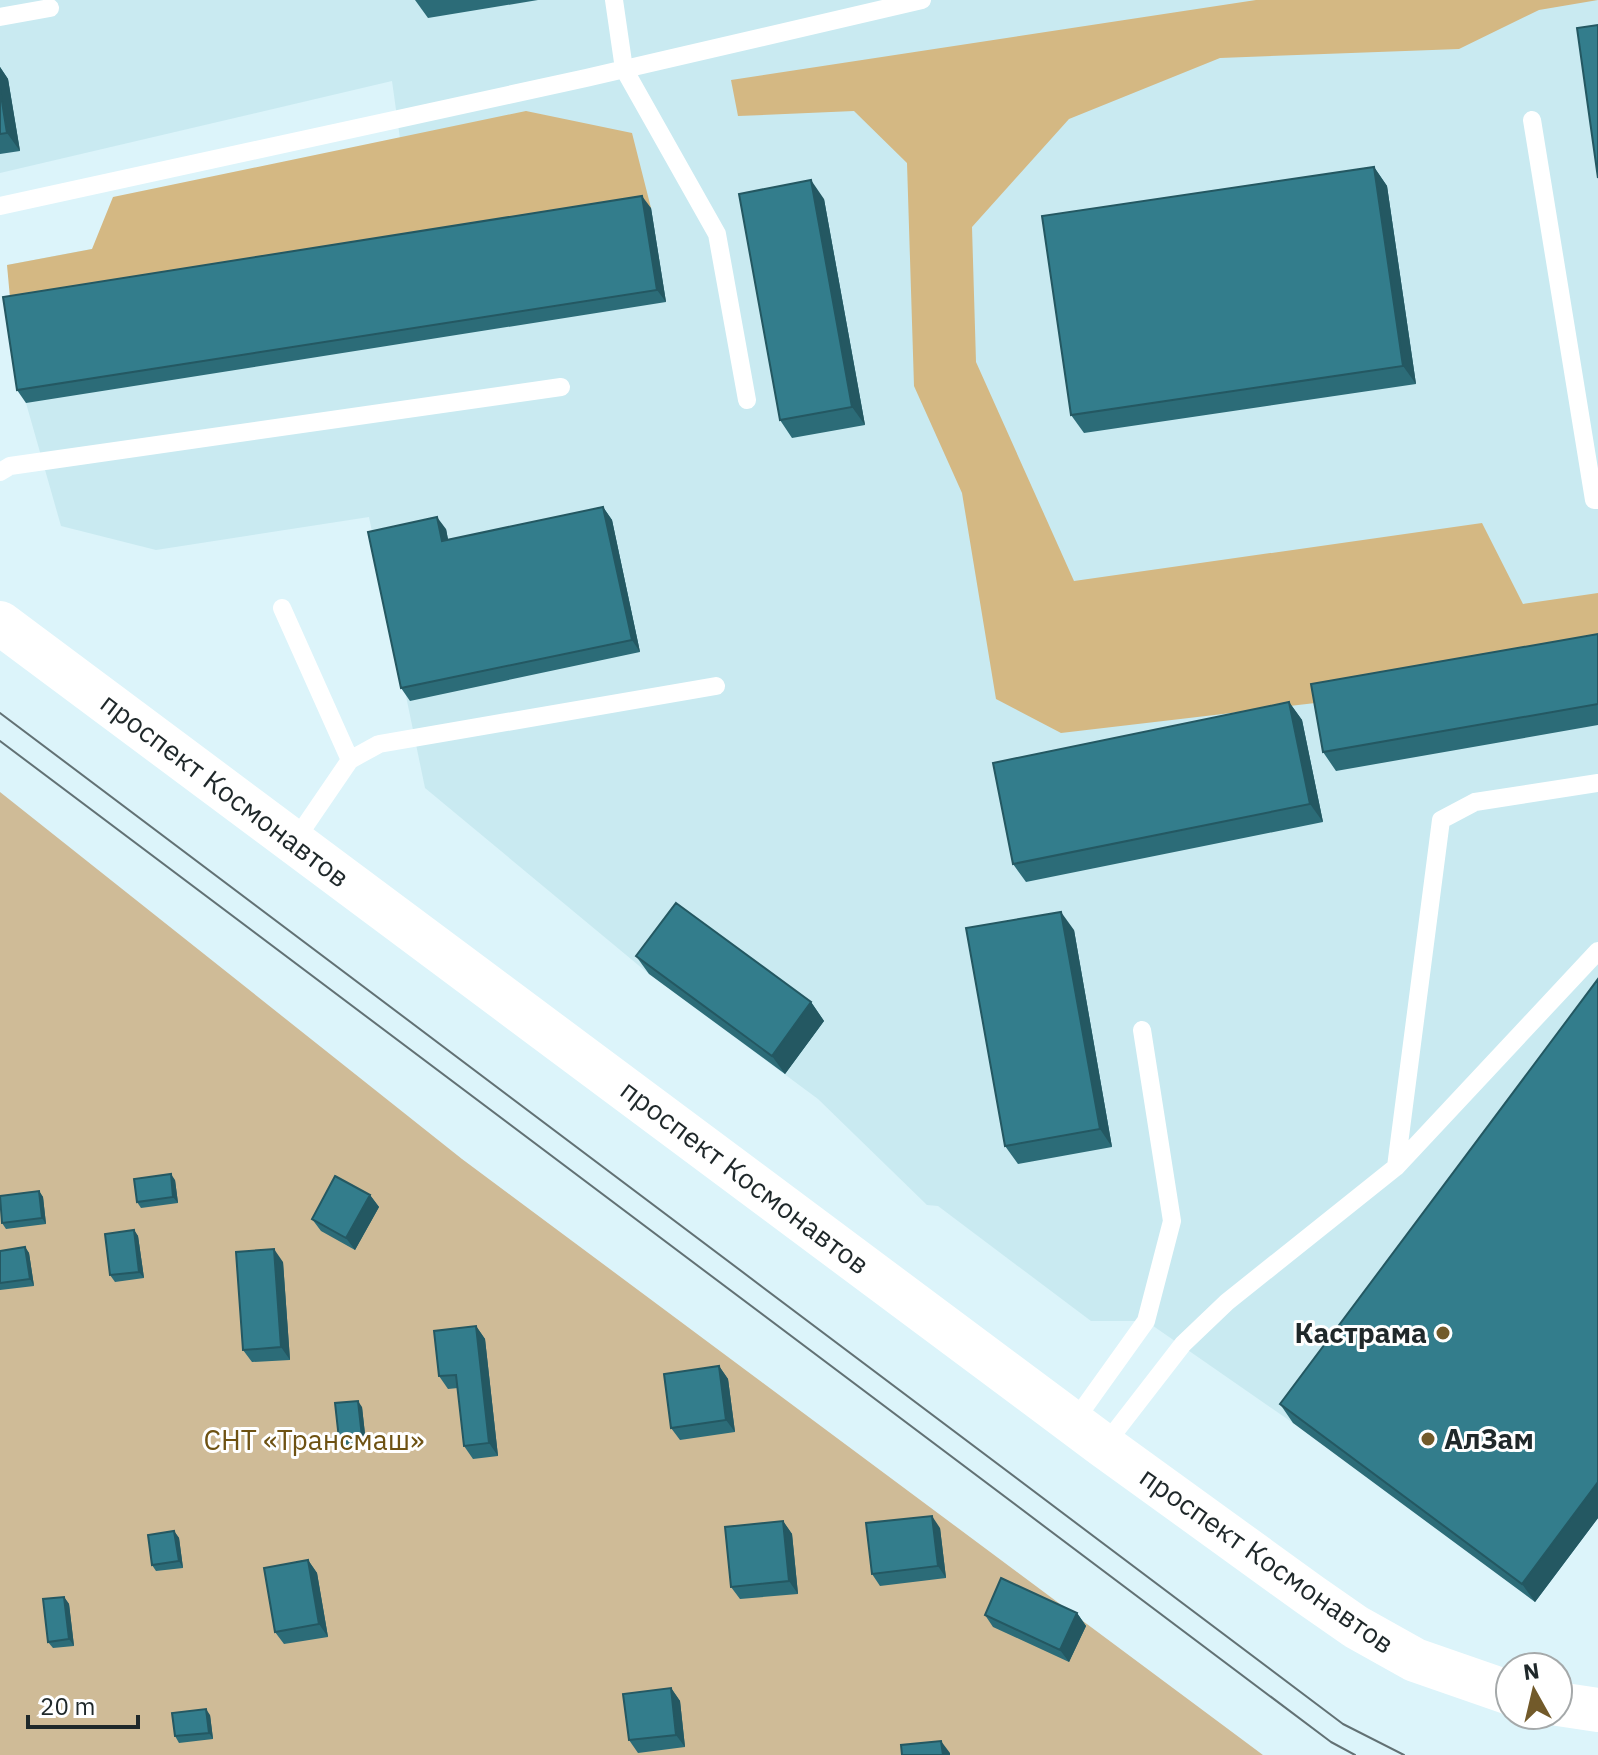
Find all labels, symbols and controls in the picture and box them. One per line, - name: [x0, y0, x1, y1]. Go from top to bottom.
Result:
- street label: проспект Космонавтов: [93, 684, 357, 895]
- street label: проспект Космонавтов: [613, 1071, 877, 1282]
- place label: Кастрама: [1295, 1314, 1427, 1351]
- marker: Кастрама: [1434, 1324, 1452, 1342]
- place label: АлЗам: [1444, 1420, 1534, 1457]
- park label: СНТ «Трансмаш»: [204, 1421, 424, 1458]
- marker: АлЗам: [1419, 1430, 1437, 1448]
- street label: проспект Космонавтов: [1133, 1458, 1402, 1661]
- north arrow: [1494, 1651, 1574, 1731]
- text: N: [1521, 1655, 1541, 1686]
- scale bar: [28, 1679, 138, 1729]
- text: 20 m: [40, 1690, 95, 1722]

